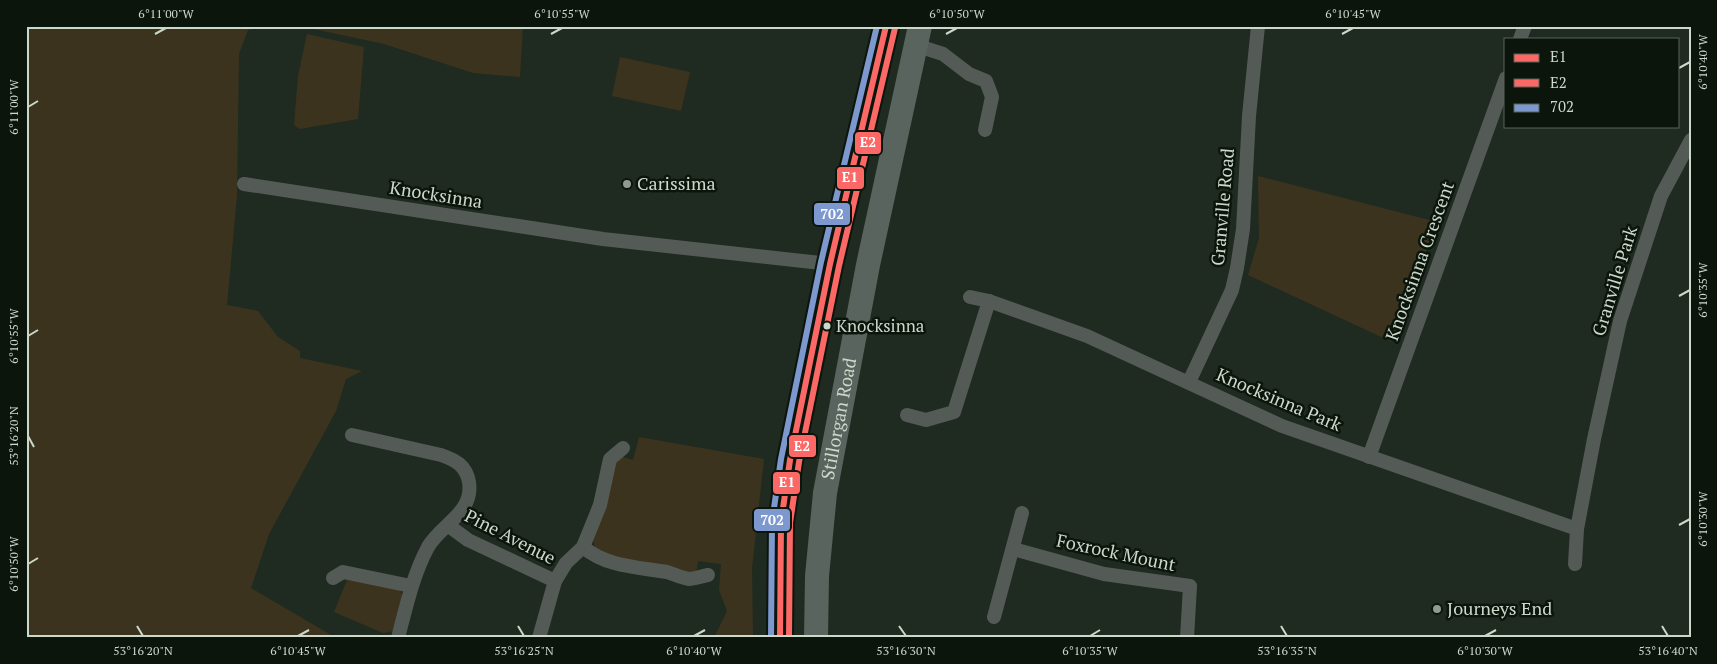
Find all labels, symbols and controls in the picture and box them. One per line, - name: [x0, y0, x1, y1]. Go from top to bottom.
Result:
- text: 6°11'00"W: [138, 6, 195, 21]
- text: 6°10'55"W: [534, 6, 591, 21]
- text: 6°10'50"W: [929, 6, 986, 21]
- text: 6°10'45"W: [1325, 6, 1382, 21]
- text: 6°10'40"W: [1695, 33, 1710, 90]
- legend: [1504, 38, 1680, 128]
- text: E1: [1550, 46, 1567, 66]
- text: E2: [1550, 72, 1567, 92]
- text: 6°11'00"W: [6, 78, 21, 135]
- text: 702: [1550, 96, 1574, 116]
- line badge: E2: [854, 131, 882, 155]
- text: E2: [860, 132, 876, 151]
- street label: Granville Road: [1205, 147, 1239, 267]
- line badge: E1: [836, 166, 865, 190]
- text: E1: [842, 167, 858, 186]
- place label: Carissima: [637, 171, 716, 195]
- street label: Knocksinna: [388, 175, 484, 213]
- street label: Knocksinna Crescent: [1379, 177, 1459, 344]
- marker: Carissima: [621, 178, 633, 190]
- line badge: 702: [813, 202, 851, 226]
- text: 702: [820, 204, 844, 223]
- street label: Granville Park: [1586, 222, 1642, 339]
- text: 6°10'35"W: [1695, 261, 1710, 318]
- text: 6°10'55"W: [6, 307, 21, 364]
- place label: Knocksinna: [836, 314, 925, 337]
- marker: Knocksinna: [822, 321, 832, 331]
- street label: Stillorgan Road: [815, 356, 861, 481]
- street label: Knocksinna Park: [1213, 362, 1346, 437]
- text: 53°16'20"N: [6, 406, 21, 466]
- line badge: E2: [788, 434, 817, 458]
- text: E2: [794, 436, 810, 455]
- line badge: E1: [772, 471, 801, 495]
- text: E1: [779, 472, 795, 491]
- text: 6°10'30"W: [1695, 490, 1710, 547]
- street label: Pine Avenue: [461, 503, 560, 569]
- line badge: 702: [753, 508, 791, 532]
- text: 702: [760, 510, 784, 529]
- street label: Foxrock Mount: [1055, 528, 1178, 576]
- text: 6°10'50"W: [6, 535, 21, 592]
- place label: Journeys End: [1447, 596, 1552, 620]
- marker: Journeys End: [1431, 603, 1443, 615]
- text: 53°16'20"N: [113, 643, 173, 658]
- text: 6°10'45"W: [270, 643, 327, 658]
- text: 53°16'25"N: [494, 643, 554, 658]
- text: 6°10'40"W: [666, 643, 723, 658]
- text: 53°16'30"N: [876, 643, 936, 658]
- text: 6°10'35"W: [1062, 643, 1119, 658]
- text: 53°16'35"N: [1257, 643, 1317, 658]
- text: 6°10'30"W: [1457, 643, 1514, 658]
- text: 53°16'40"N: [1638, 643, 1698, 658]

